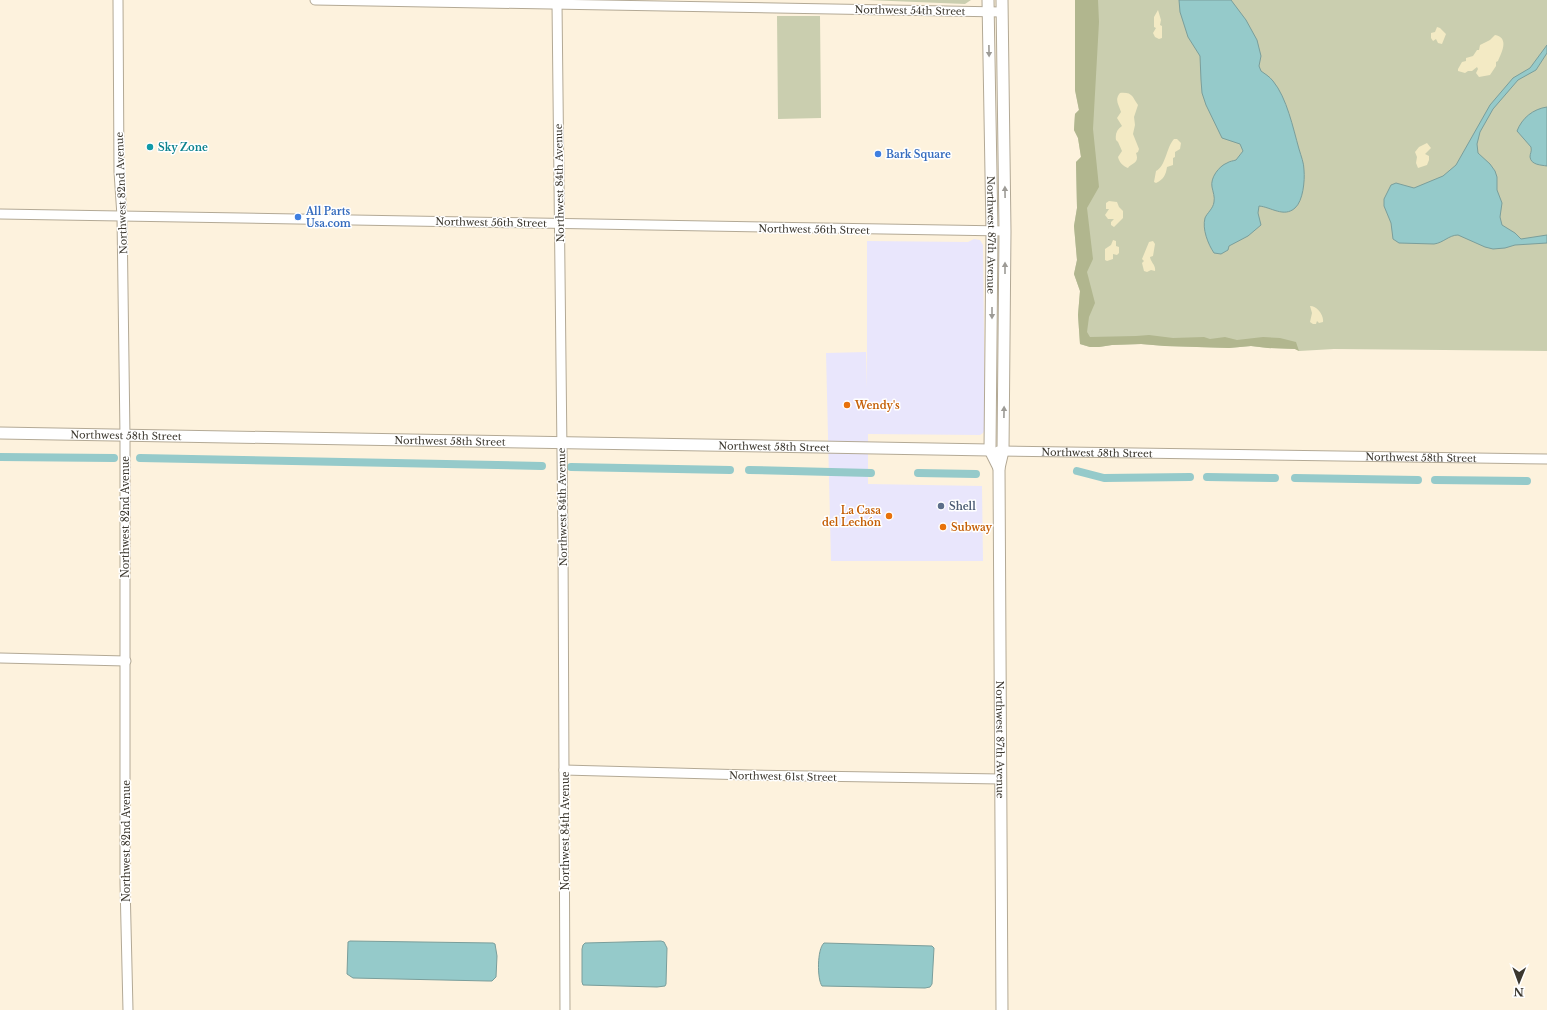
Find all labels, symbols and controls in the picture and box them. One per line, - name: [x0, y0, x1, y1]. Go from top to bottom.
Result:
- street label: Northwest 54th Street: [854, 3, 966, 18]
- one-way arrow: [986, 45, 992, 58]
- street label: Northwest 84th Avenue: [552, 123, 567, 243]
- street label: Northwest 82nd Avenue: [113, 131, 130, 254]
- place label: Sky Zone: [158, 141, 208, 154]
- marker: Sky Zone: [145, 142, 155, 152]
- place label: Bark Square: [886, 148, 951, 161]
- marker: Bark Square: [873, 149, 883, 159]
- street label: Northwest 87th Avenue: [984, 176, 998, 294]
- one-way arrow: [1001, 186, 1008, 198]
- place label: All Parts Usa.com: [305, 205, 351, 230]
- marker: All Parts Usa.com: [293, 212, 303, 222]
- street label: Northwest 56th Street: [435, 215, 547, 230]
- street label: Northwest 56th Street: [758, 222, 870, 237]
- one-way arrow: [1002, 261, 1008, 274]
- one-way arrow: [989, 307, 995, 320]
- place label: Wendy's: [854, 399, 900, 412]
- marker: Wendy's: [842, 400, 852, 410]
- one-way arrow: [1001, 405, 1007, 418]
- street label: Northwest 58th Street: [70, 428, 182, 443]
- street label: Northwest 58th Street: [394, 434, 506, 449]
- street label: Northwest 58th Street: [718, 439, 830, 454]
- street label: Northwest 58th Street: [1041, 446, 1153, 460]
- street label: Northwest 84th Avenue: [555, 447, 570, 567]
- street label: Northwest 58th Street: [1365, 450, 1477, 465]
- street label: Northwest 82nd Avenue: [119, 456, 132, 578]
- place label: Shell: [949, 500, 976, 513]
- marker: Shell: [936, 501, 946, 511]
- place label: La Casa del Lechón: [822, 504, 882, 529]
- marker: La Casa del Lechón: [884, 511, 894, 521]
- place label: Subway: [951, 521, 992, 534]
- marker: Subway: [938, 522, 948, 532]
- street label: Northwest 87th Avenue: [993, 680, 1007, 799]
- street label: Northwest 61st Street: [729, 769, 837, 784]
- street label: Northwest 84th Avenue: [559, 771, 572, 890]
- street label: Northwest 82nd Avenue: [120, 780, 133, 902]
- north arrow: [1499, 962, 1539, 1002]
- text: N: [1513, 985, 1524, 999]

